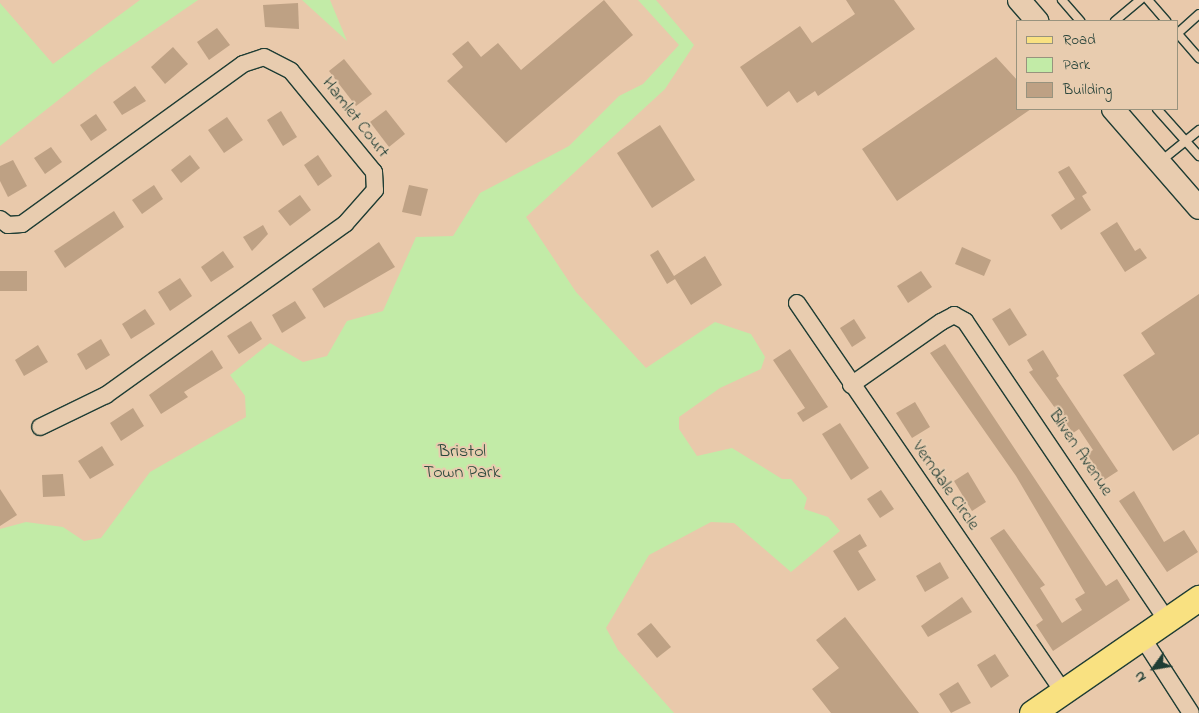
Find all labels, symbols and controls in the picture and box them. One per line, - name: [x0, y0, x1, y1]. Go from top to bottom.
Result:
- legend: [1016, 20, 1179, 110]
- text: Road: [1063, 29, 1096, 51]
- text: Park: [1063, 54, 1090, 76]
- street label: Hamlet Court: [317, 73, 393, 163]
- text: Building: [1063, 79, 1112, 101]
- street label: Bliven Avenue: [1043, 405, 1117, 501]
- street label: Verndale Circle: [906, 437, 984, 535]
- park label: Bristol Town Park: [424, 442, 500, 484]
- north arrow: [1129, 643, 1179, 693]
- text: N: [1129, 667, 1152, 686]

